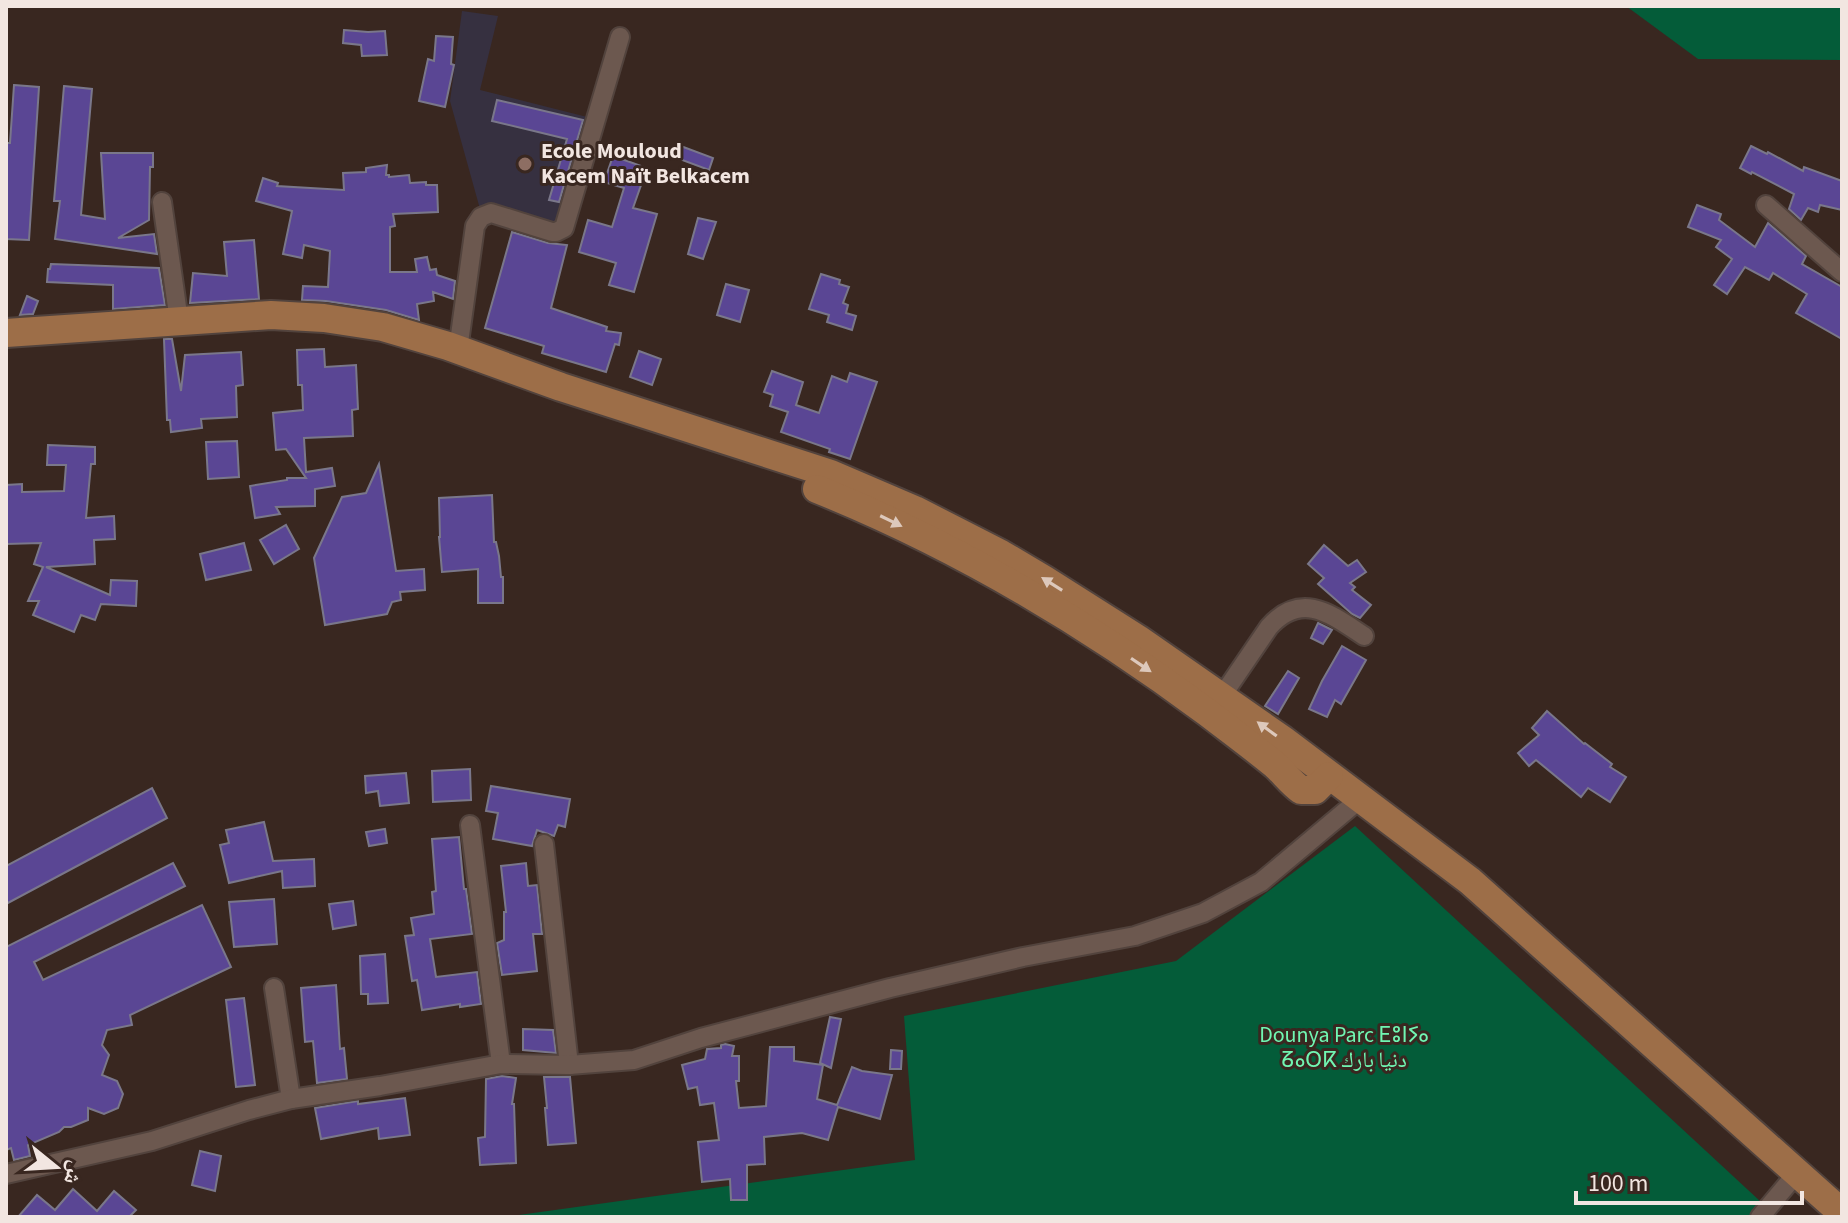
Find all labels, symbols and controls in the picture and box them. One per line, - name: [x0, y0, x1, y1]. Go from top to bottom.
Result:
- place label: Ecole Mouloud Kacem Naït Belkacem: [541, 135, 750, 192]
- marker: Ecole Mouloud Kacem Naït Belkacem: [516, 155, 534, 173]
- one-way arrow: [880, 515, 903, 528]
- one-way arrow: [1041, 577, 1063, 591]
- one-way arrow: [1130, 657, 1151, 672]
- one-way arrow: [1257, 722, 1278, 737]
- park label: Dounya Parc ⴹⵓⵏⵢⴰ ⵒⴰⵔⴽ دنيا بارك: [1259, 1019, 1429, 1076]
- north arrow: [16, 1127, 96, 1207]
- scale bar: [1576, 1155, 1802, 1205]
- text: ش: [55, 1157, 93, 1189]
- text: 100 m: [1588, 1166, 1648, 1201]

